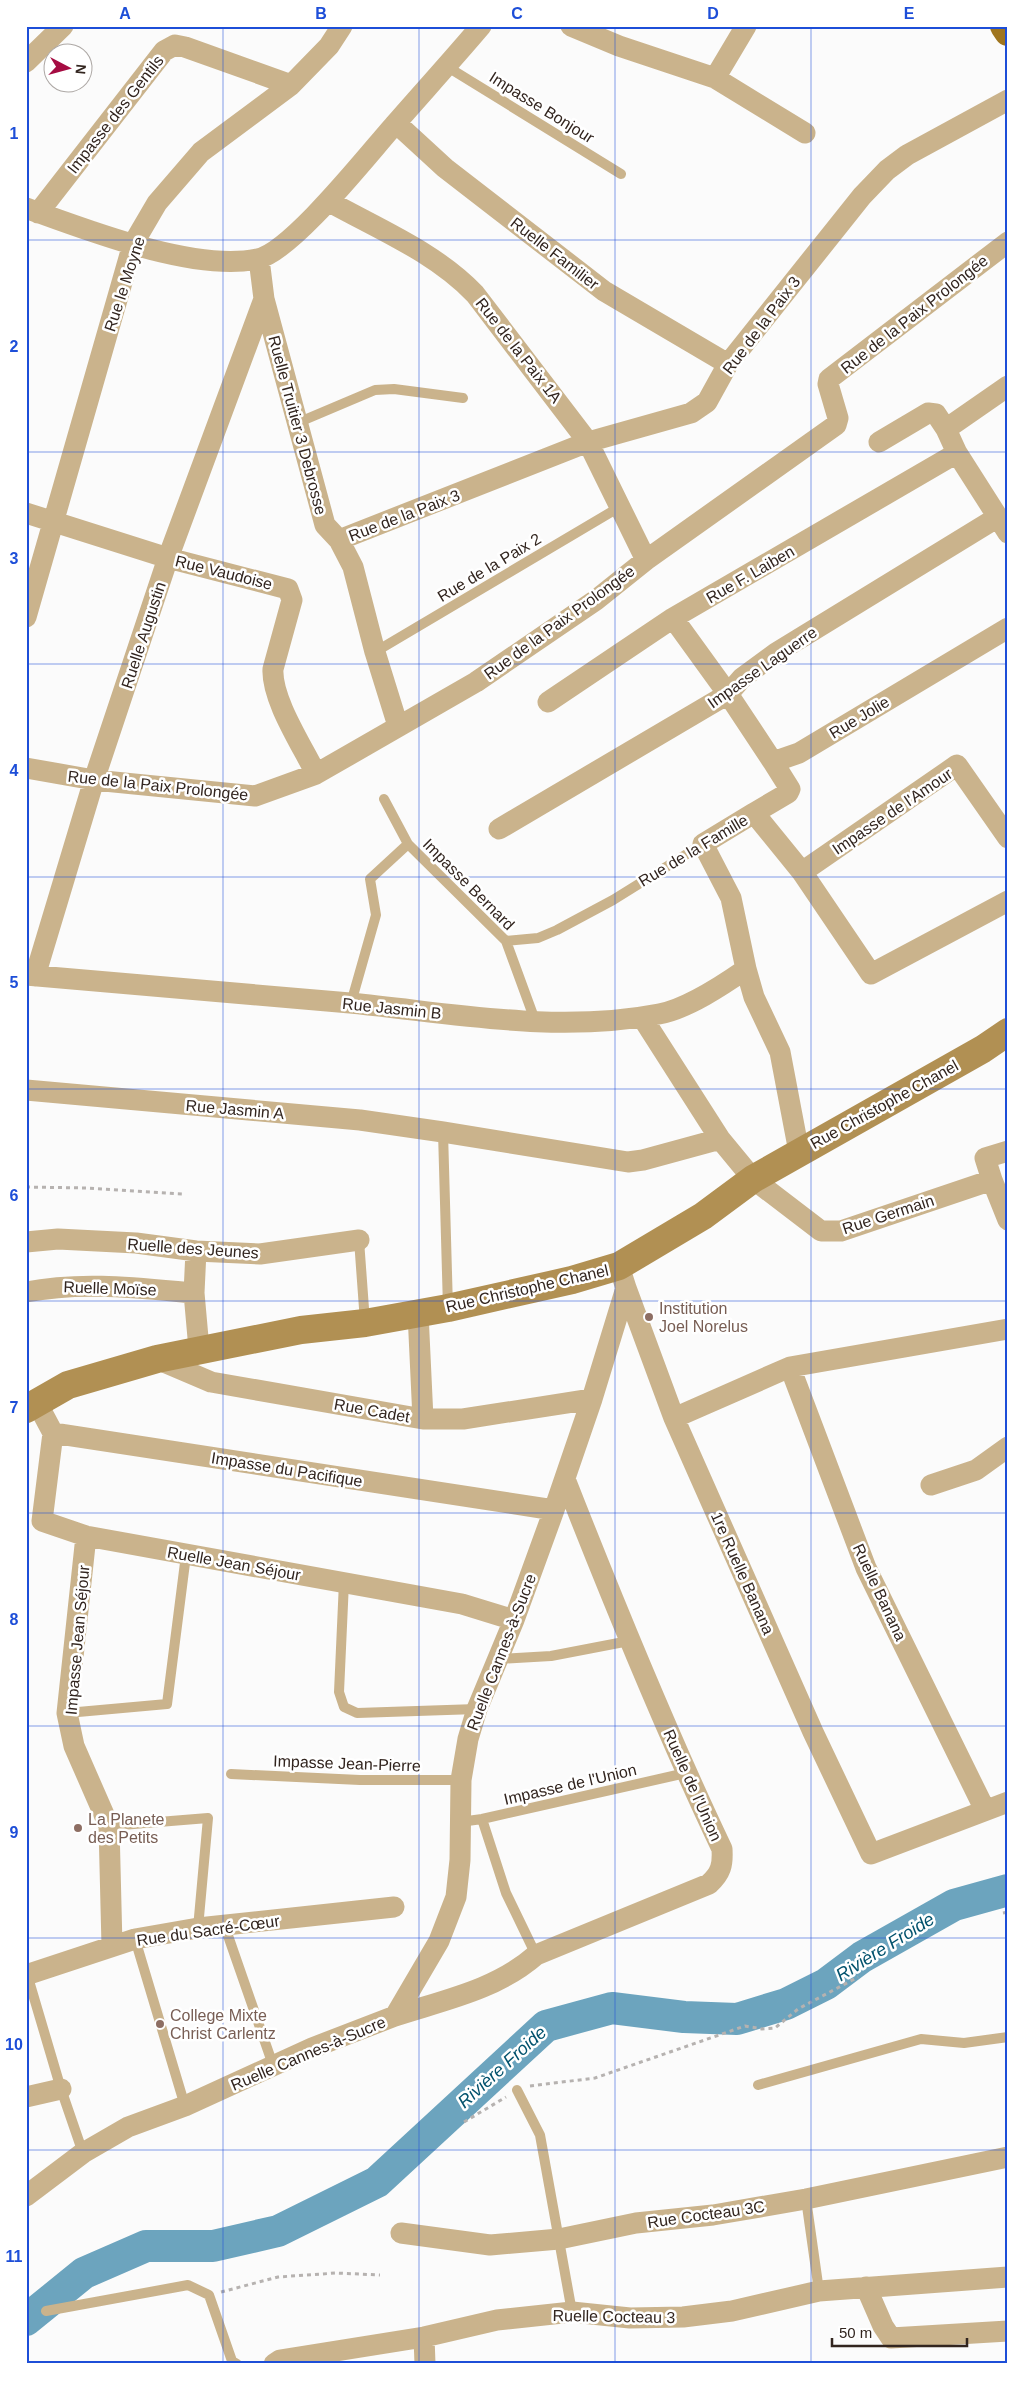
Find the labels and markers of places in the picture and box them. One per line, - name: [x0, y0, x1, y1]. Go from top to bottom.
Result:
- place label: Institution Joel Norelus: [659, 1300, 748, 1335]
- marker: Institution Joel Norelus: [643, 1311, 655, 1323]
- place label: La Planete des Petits: [88, 1811, 165, 1846]
- marker: La Planete des Petits: [72, 1822, 84, 1834]
- place label: College Mixte Christ Carlentz: [170, 2007, 276, 2042]
- marker: College Mixte Christ Carlentz: [154, 2018, 166, 2030]

